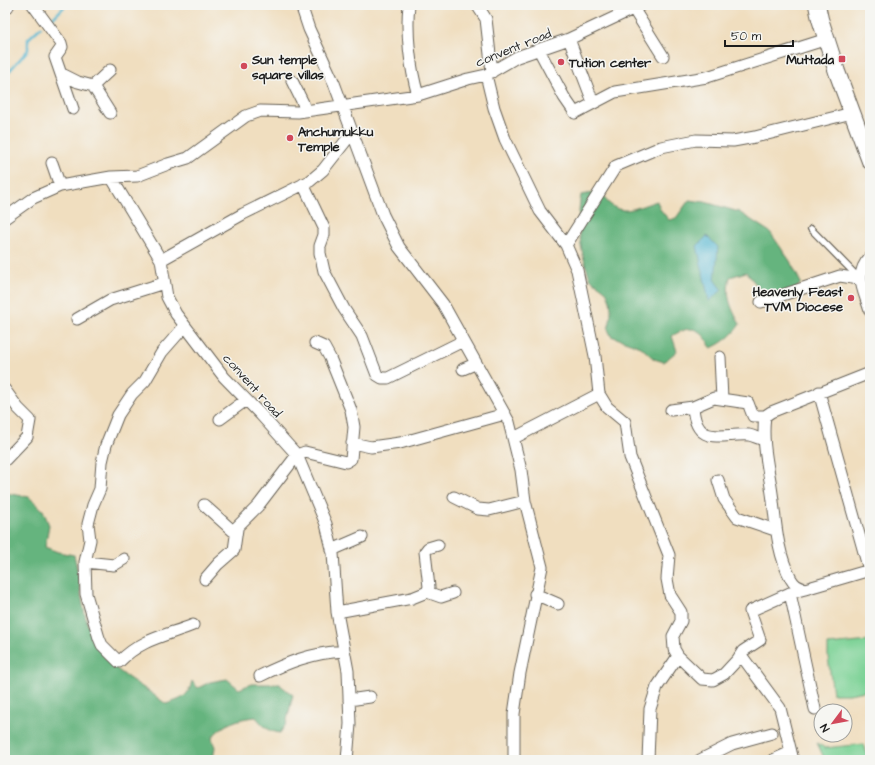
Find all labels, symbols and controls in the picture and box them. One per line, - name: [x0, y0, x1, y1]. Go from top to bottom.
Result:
- scale bar: [725, 22, 793, 48]
- street label: convent road: [473, 24, 554, 71]
- text: 50 m: [731, 28, 762, 45]
- place label: Sun temple square villas: [251, 51, 324, 85]
- place label: Muttada: [786, 51, 834, 69]
- place label: Tution center: [568, 54, 652, 72]
- marker: Muttada: [837, 54, 847, 64]
- marker: Tution center: [556, 57, 566, 67]
- marker: Sun temple square villas: [239, 61, 249, 71]
- place label: Anchumukku Temple: [297, 123, 374, 157]
- marker: Anchumukku Temple: [285, 133, 295, 143]
- place label: Heavenly Feast TVM Diocese: [752, 283, 844, 316]
- marker: Heavenly Feast TVM Diocese: [846, 293, 856, 303]
- street label: convent road: [219, 350, 286, 422]
- north arrow: [813, 703, 853, 743]
- text: N: [817, 721, 833, 735]

